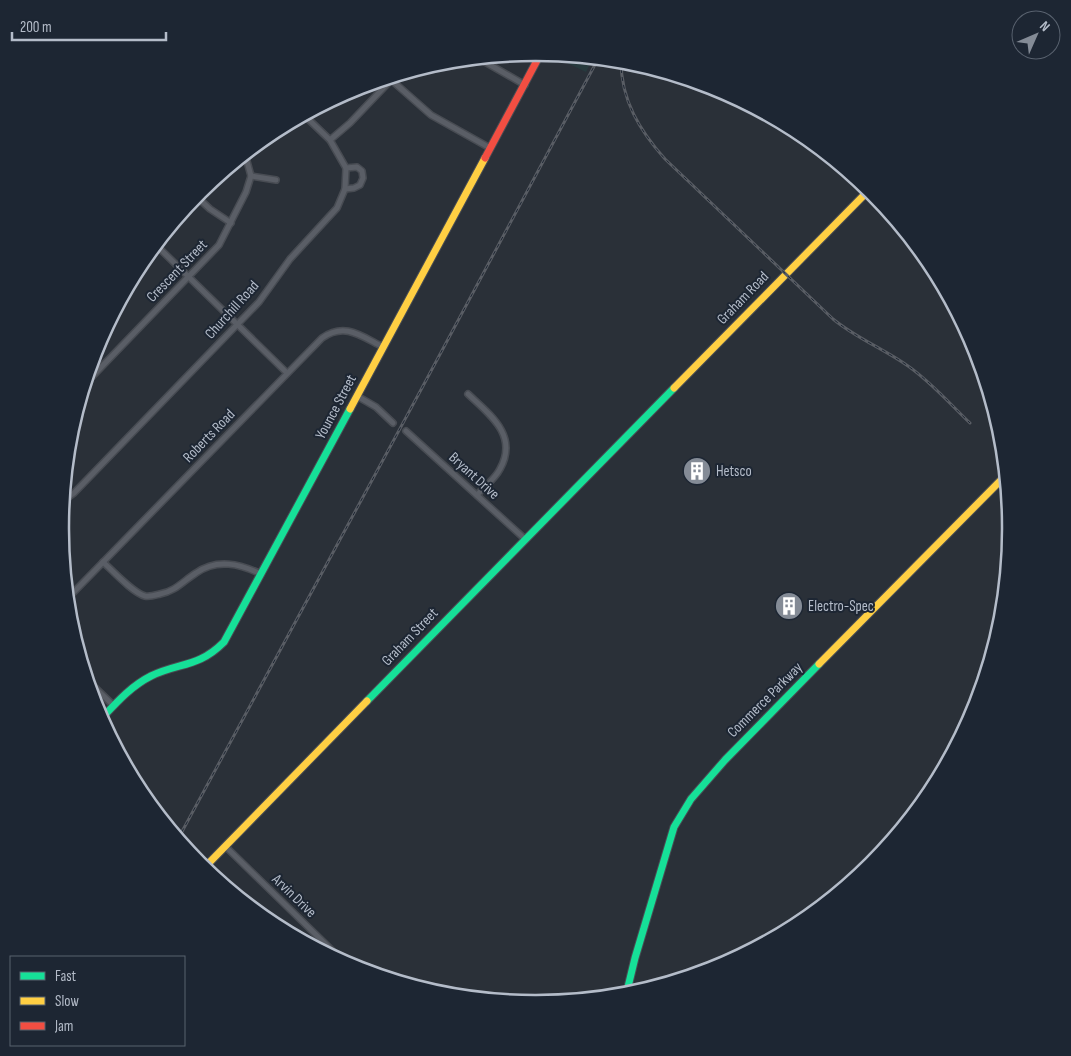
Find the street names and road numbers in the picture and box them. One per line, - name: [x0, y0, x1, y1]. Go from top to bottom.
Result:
- street label: Crescent Street: [142, 235, 212, 306]
- street label: Graham Road: [713, 267, 773, 329]
- street label: Churchill Road: [201, 277, 263, 343]
- street label: Younce Street: [311, 371, 361, 443]
- street label: Roberts Road: [179, 405, 239, 467]
- street label: Bryant Drive: [445, 448, 503, 504]
- street label: Graham Street: [378, 604, 443, 670]
- street label: Commerce Parkway: [723, 658, 807, 742]
- street label: Arvin Drive: [267, 869, 320, 922]

